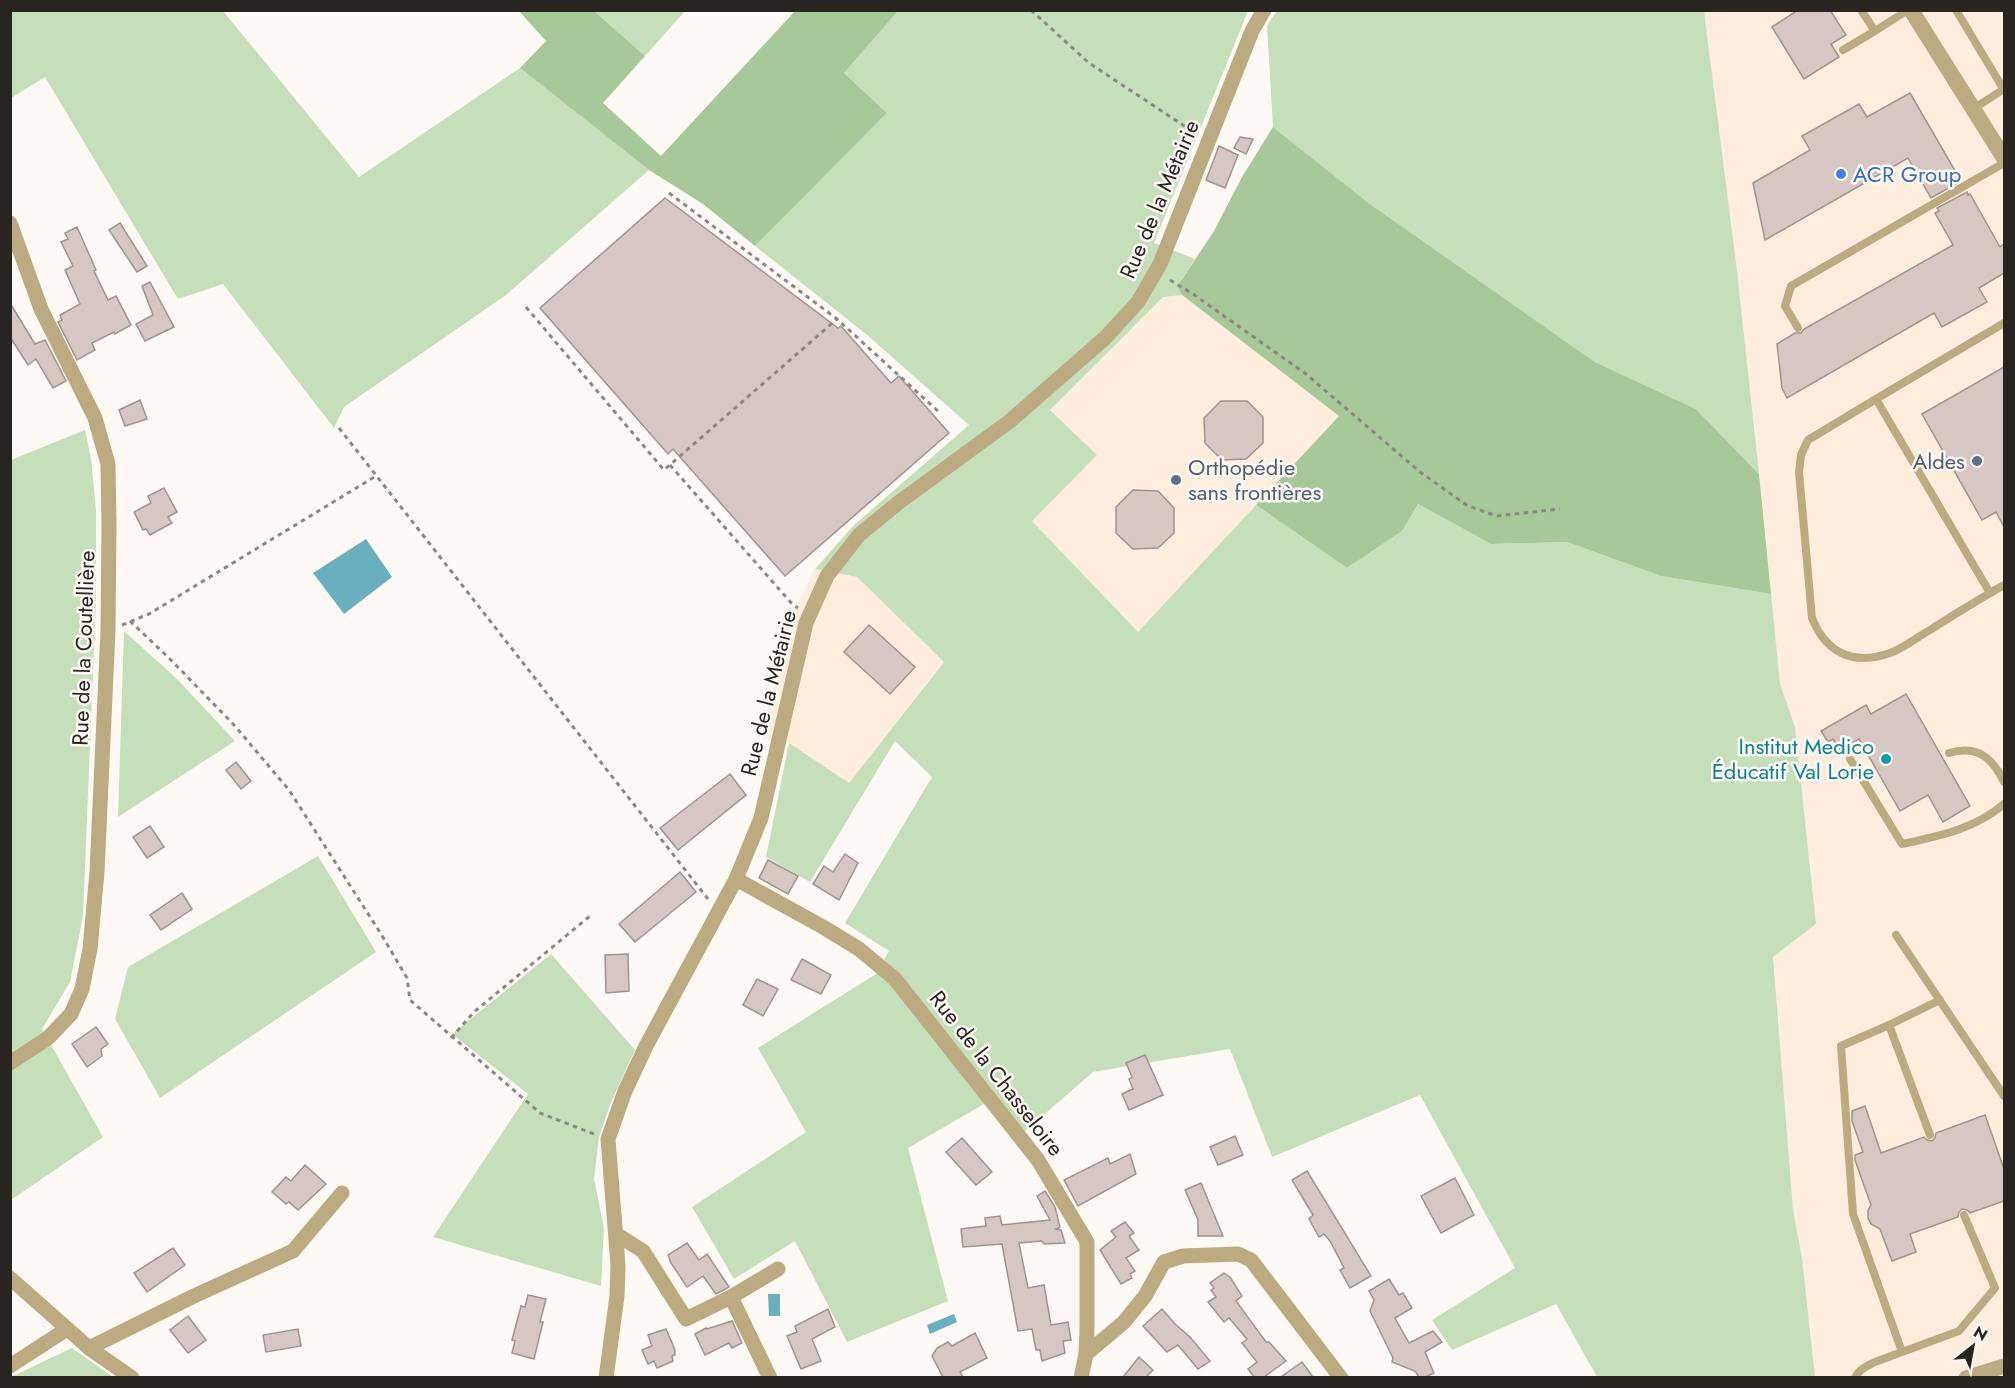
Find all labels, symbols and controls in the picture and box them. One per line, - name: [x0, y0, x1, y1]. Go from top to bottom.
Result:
- street label: Rue de la Métairie: [1111, 115, 1207, 283]
- place label: ACR Group: [1853, 158, 1961, 190]
- marker: ACR Group: [1834, 167, 1848, 181]
- place label: Aldes: [1913, 445, 1965, 477]
- place label: Orthopédie sans frontières: [1188, 451, 1321, 508]
- marker: Aldes: [1970, 454, 1984, 468]
- marker: Orthopédie sans frontières: [1169, 473, 1183, 487]
- street label: Rue de la Coutellière: [64, 550, 102, 746]
- street label: Rue de la Métairie: [732, 607, 804, 779]
- place label: Institut Medico Éducatif Val Lorie: [1712, 730, 1874, 787]
- marker: Institut Medico Éducatif Val Lorie: [1879, 752, 1893, 766]
- street label: Rue de la Chasseloire: [922, 984, 1072, 1162]
- north arrow: [1943, 1316, 2003, 1376]
- text: N: [1969, 1320, 1992, 1347]

